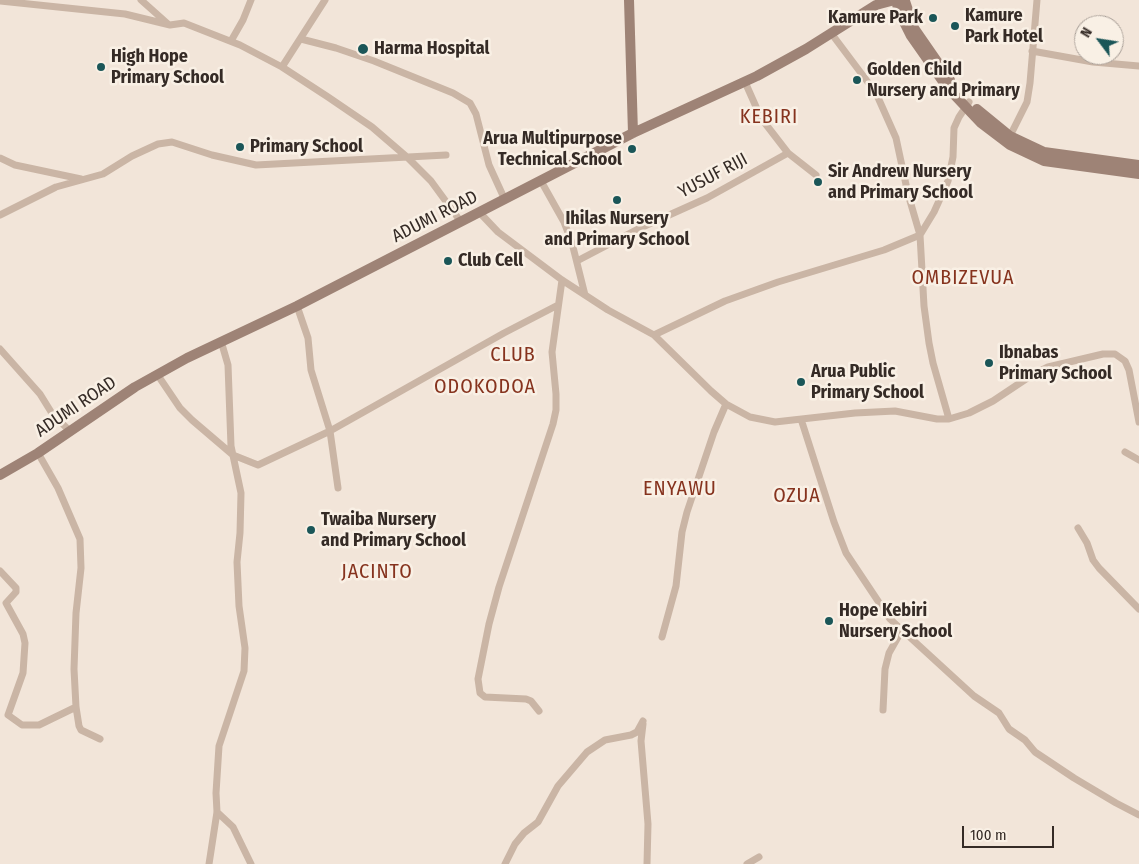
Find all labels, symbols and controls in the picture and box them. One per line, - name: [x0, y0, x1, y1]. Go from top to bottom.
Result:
- place label: Kamure Park Hotel: [965, 5, 1043, 48]
- place label: Kamure Park: [828, 7, 923, 29]
- marker: Kamure Park: [927, 12, 939, 24]
- north arrow: [1074, 15, 1124, 65]
- marker: Kamure Park Hotel: [949, 20, 961, 32]
- text: N: [1077, 25, 1096, 41]
- place label: Harma Hospital: [374, 38, 489, 60]
- marker: Harma Hospital: [356, 42, 370, 56]
- place label: High Hope Primary School: [111, 46, 224, 88]
- place label: Golden Child Nursery and Primary: [867, 59, 1020, 102]
- marker: High Hope Primary School: [95, 61, 107, 73]
- marker: Golden Child Nursery and Primary: [851, 74, 863, 86]
- district label: KEBIRI: [739, 105, 799, 129]
- place label: Arua Multipurpose Technical School: [483, 128, 622, 170]
- place label: Primary School: [250, 136, 363, 158]
- marker: Primary School: [234, 141, 246, 153]
- marker: Arua Multipurpose Technical School: [626, 143, 638, 155]
- street label: YUSUF RIJI: [675, 149, 751, 203]
- place label: Sir Andrew Nursery and Primary School: [828, 161, 973, 203]
- marker: Sir Andrew Nursery and Primary School: [812, 176, 824, 188]
- street label: ADUMI ROAD: [389, 186, 481, 248]
- marker: Ihilas Nursery and Primary School: [611, 194, 623, 206]
- place label: Ihilas Nursery and Primary School: [545, 208, 689, 250]
- place label: Club Cell: [458, 250, 523, 272]
- marker: Club Cell: [442, 255, 454, 267]
- district label: OMBIZEVUA: [910, 266, 1016, 290]
- place label: Ibnabas Primary School: [999, 342, 1112, 384]
- district label: CLUB: [490, 343, 536, 367]
- marker: Ibnabas Primary School: [983, 357, 995, 369]
- place label: Arua Public Primary School: [811, 361, 924, 404]
- street label: ADUMI ROAD: [31, 372, 121, 442]
- district label: ODOKODOA: [433, 375, 537, 399]
- marker: Arua Public Primary School: [795, 376, 807, 388]
- district label: ENYAWU: [642, 477, 718, 501]
- district label: OZUA: [773, 484, 821, 508]
- place label: Twaiba Nursery and Primary School: [321, 509, 466, 552]
- marker: Twaiba Nursery and Primary School: [305, 524, 317, 536]
- district label: JACINTO: [340, 560, 414, 584]
- place label: Hope Kebiri Nursery School: [839, 600, 952, 642]
- marker: Hope Kebiri Nursery School: [823, 615, 835, 627]
- scale bar: [964, 816, 1056, 848]
- text: 100 m: [970, 826, 1007, 844]

